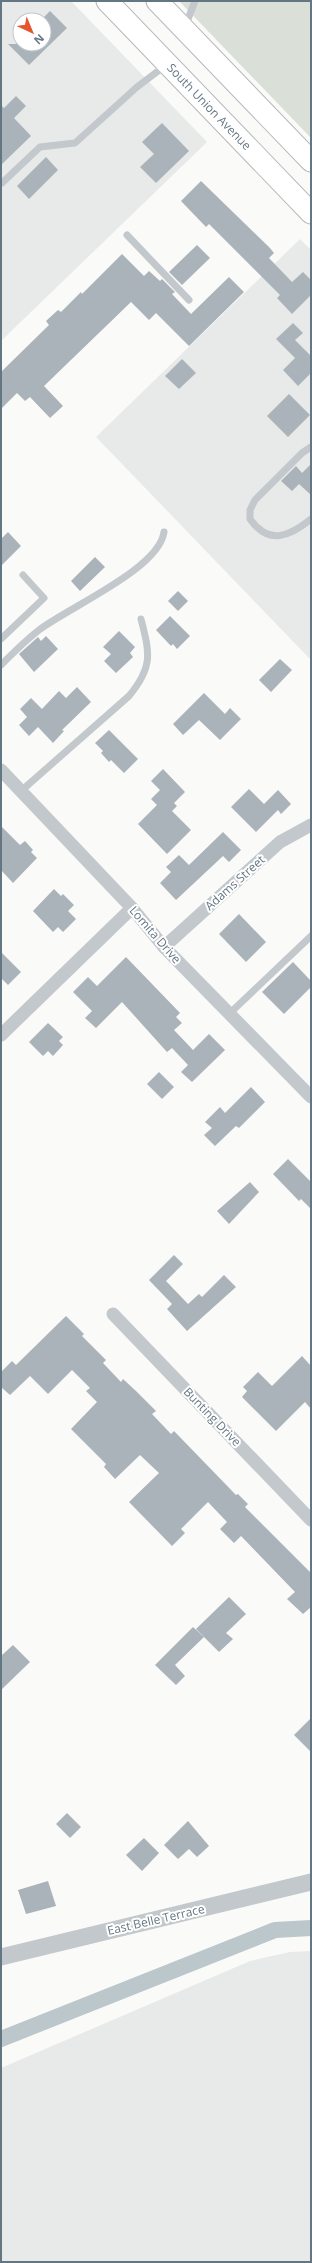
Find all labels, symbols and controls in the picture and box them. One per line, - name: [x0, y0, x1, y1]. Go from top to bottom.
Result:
- north arrow: [12, 12, 52, 52]
- text: N: [31, 31, 48, 48]
- street label: South Union Avenue: [163, 60, 255, 154]
- street label: Adams Street: [201, 851, 268, 914]
- street label: Lomita Drive: [126, 902, 185, 967]
- street label: Bunting Drive: [180, 1383, 245, 1450]
- street label: East Belle Terrace: [106, 1900, 206, 1939]

